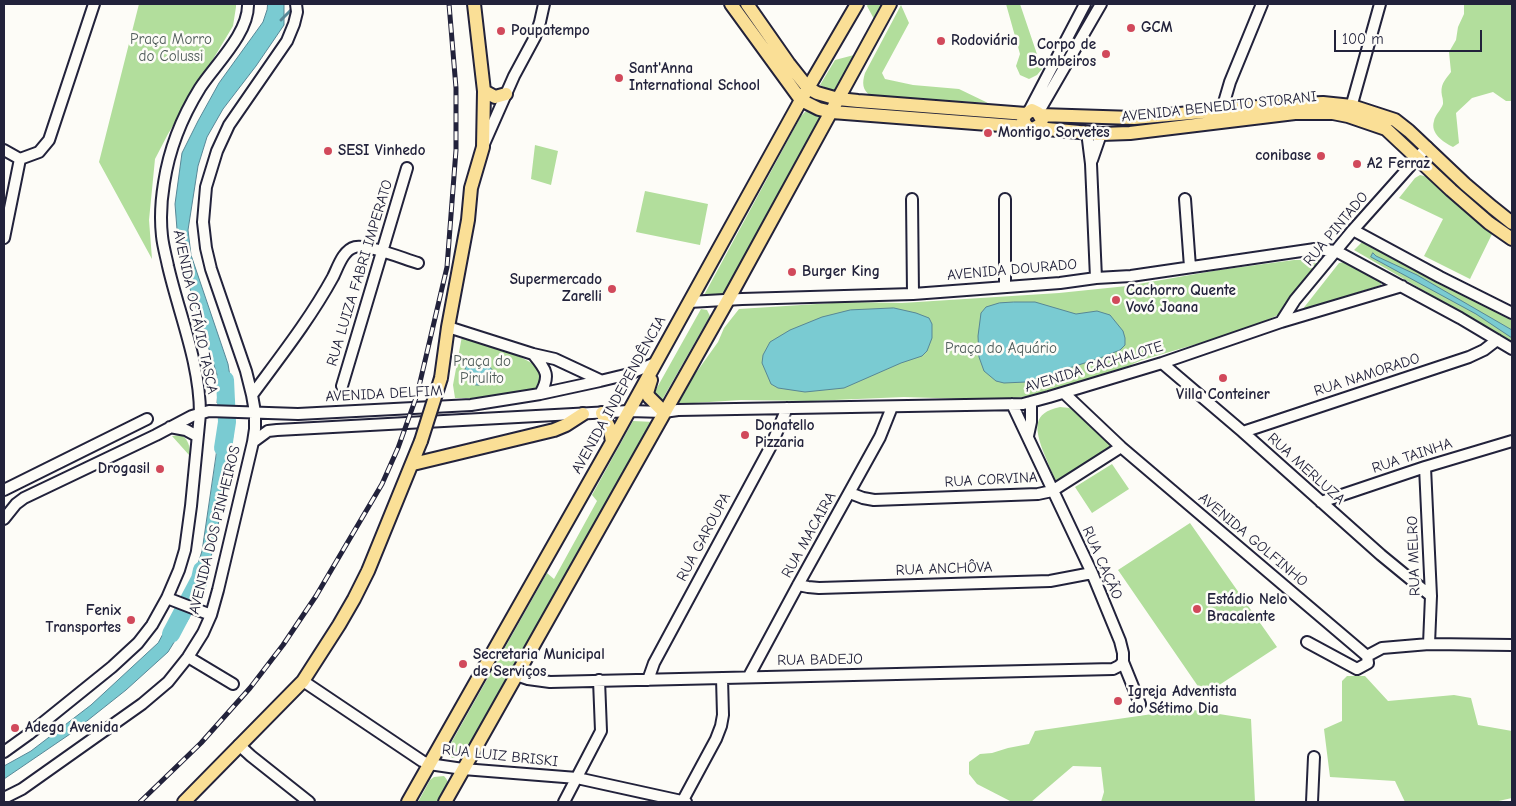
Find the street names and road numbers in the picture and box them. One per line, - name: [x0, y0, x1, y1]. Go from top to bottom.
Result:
- street label: AVENIDA BENEDITO STORANI: [1121, 88, 1317, 126]
- street label: RUA LUIZA FABRI IMPERATO: [323, 178, 397, 368]
- street label: RUA PINTADO: [1300, 188, 1372, 270]
- street label: AVENIDA OCTÁVIO TASCA: [169, 228, 221, 396]
- street label: AVENIDA DOURADO: [946, 255, 1078, 285]
- street label: AVENIDA INDEPENDÊNCIA: [568, 313, 670, 477]
- street label: AVENIDA CACHALOTE: [1023, 337, 1165, 397]
- street label: RUA NAMORADO: [1312, 349, 1422, 401]
- street label: AVENIDA DELFIM: [325, 382, 443, 406]
- street label: RUA MERLUZA: [1263, 429, 1349, 509]
- street label: RUA TAINHA: [1370, 435, 1454, 477]
- street label: AVENIDA DOS PINHEIROS: [185, 444, 245, 616]
- street label: RUA CORVINA: [944, 469, 1038, 491]
- street label: RUA MACAIRA: [778, 489, 840, 581]
- street label: AVENIDA GOLFINHO: [1195, 489, 1311, 591]
- street label: RUA GAROUPA: [673, 490, 735, 584]
- street label: RUA MELRO: [1404, 515, 1424, 597]
- street label: RUA CAÇÃO: [1078, 524, 1126, 602]
- street label: RUA ANCHÔVA: [895, 558, 993, 580]
- street label: RUA BADEJO: [777, 650, 863, 670]
- street label: RUA LUIZ BRISKI: [441, 741, 559, 771]

